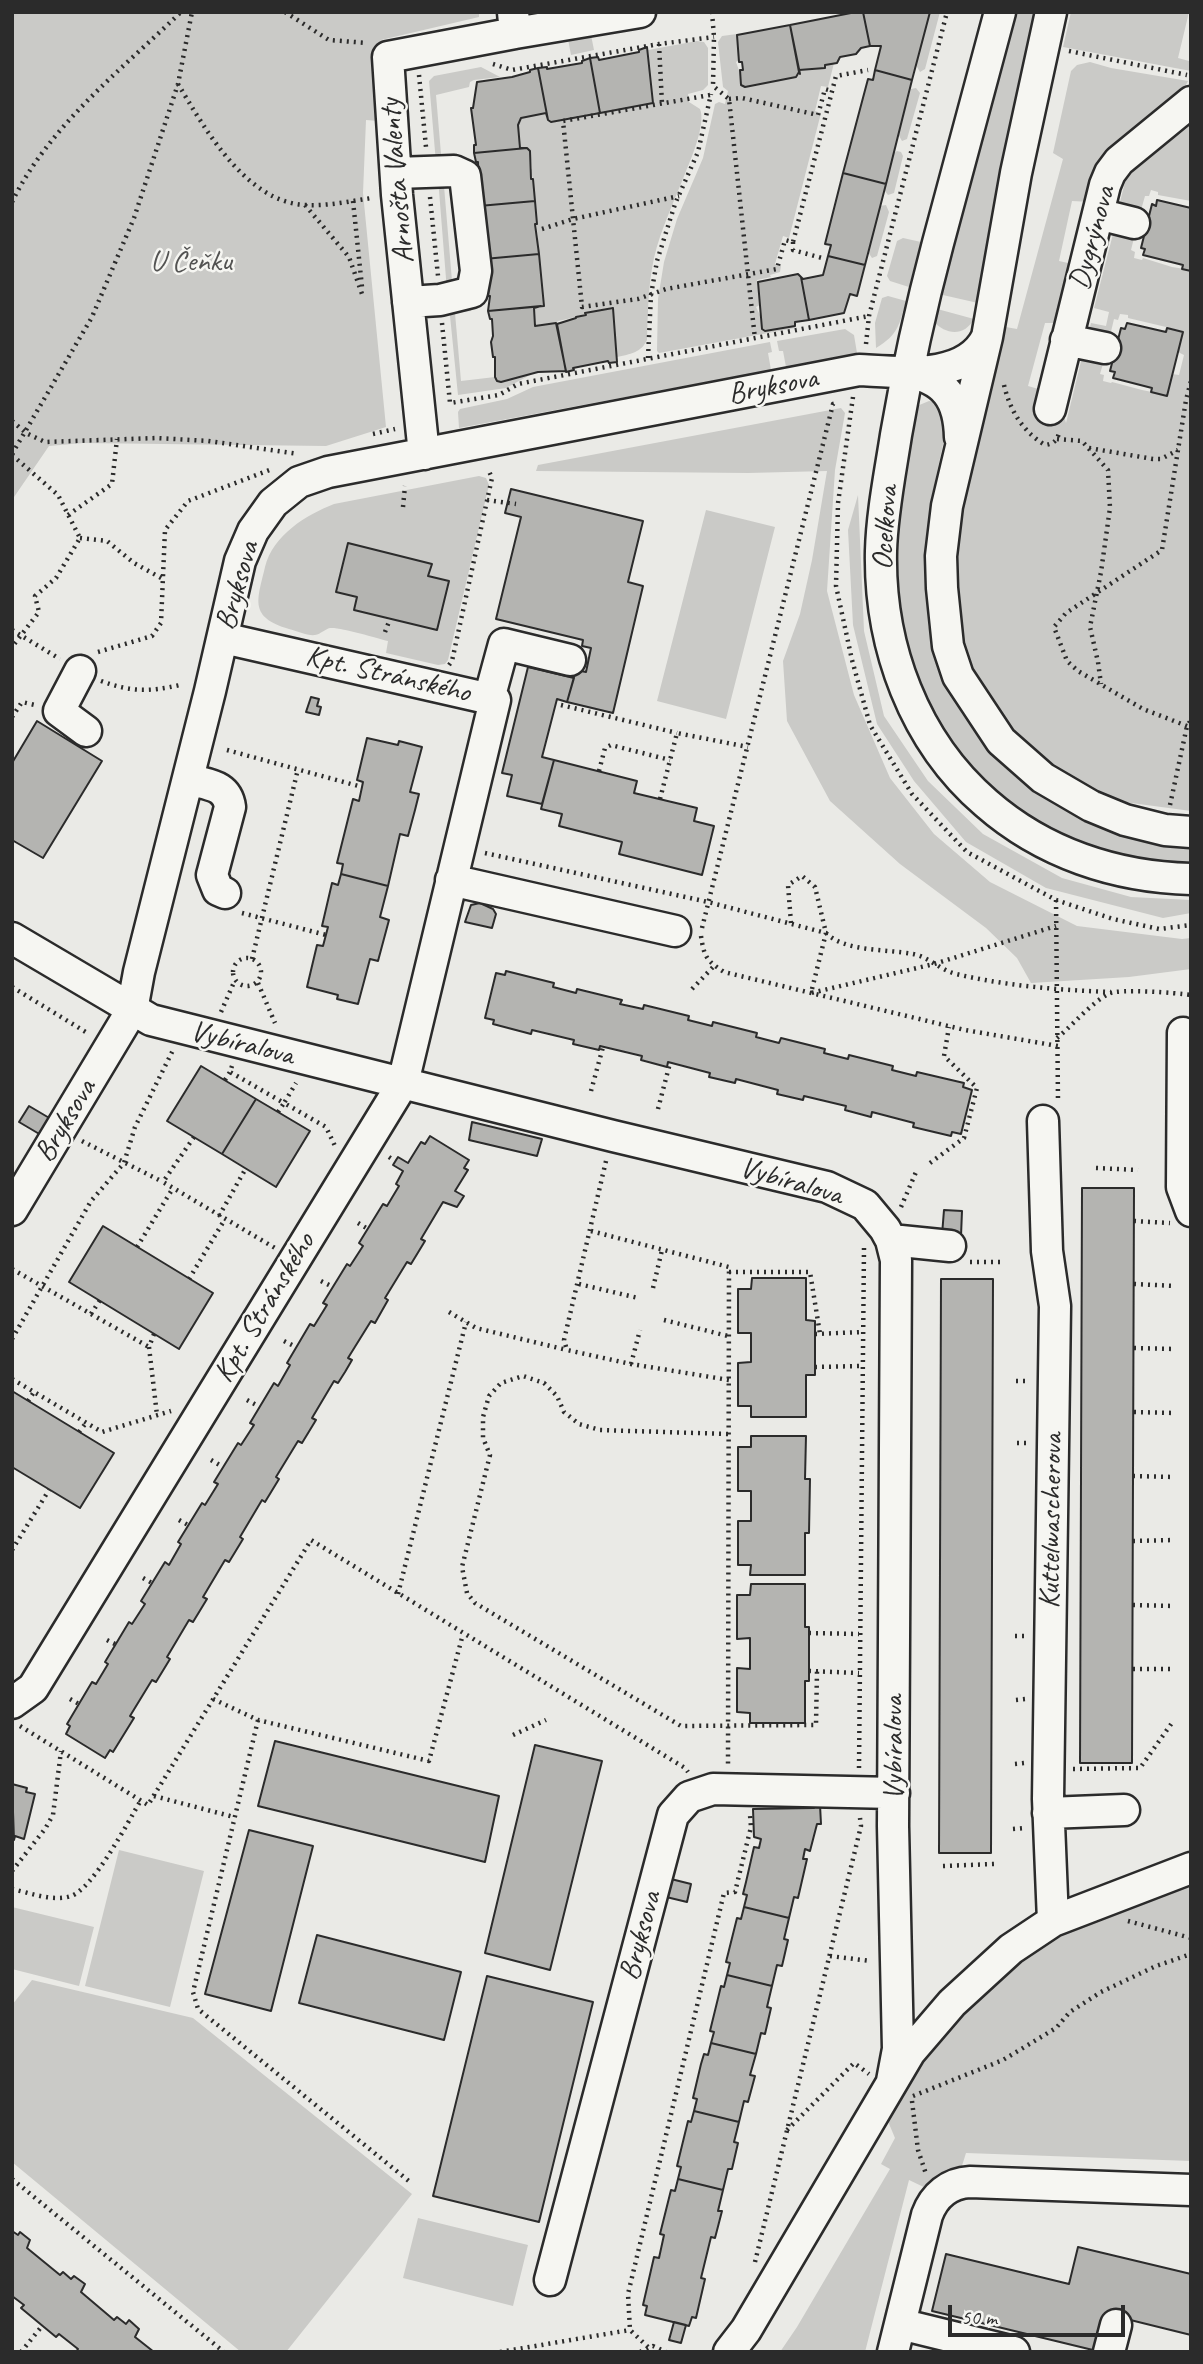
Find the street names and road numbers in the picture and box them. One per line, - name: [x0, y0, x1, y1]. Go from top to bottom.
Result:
- street label: Arnošta Valenty: [373, 97, 423, 265]
- street label: Dygrýnova: [1062, 182, 1124, 294]
- street label: Bryksova: [725, 361, 821, 413]
- street label: Ocelkova: [865, 485, 907, 571]
- street label: Bryksova: [208, 538, 268, 634]
- street label: Kpt. Stránského: [302, 639, 474, 711]
- street label: Vybíralova: [187, 1014, 297, 1074]
- street label: Bryksova: [27, 1073, 105, 1169]
- street label: Vybíralova: [735, 1150, 847, 1214]
- street label: Kpt. Stránského: [206, 1227, 324, 1389]
- street label: Kuttelwascherova: [1032, 1433, 1072, 1609]
- street label: Vybíralova: [876, 1695, 912, 1801]
- street label: Bryksova: [612, 1888, 670, 1984]

